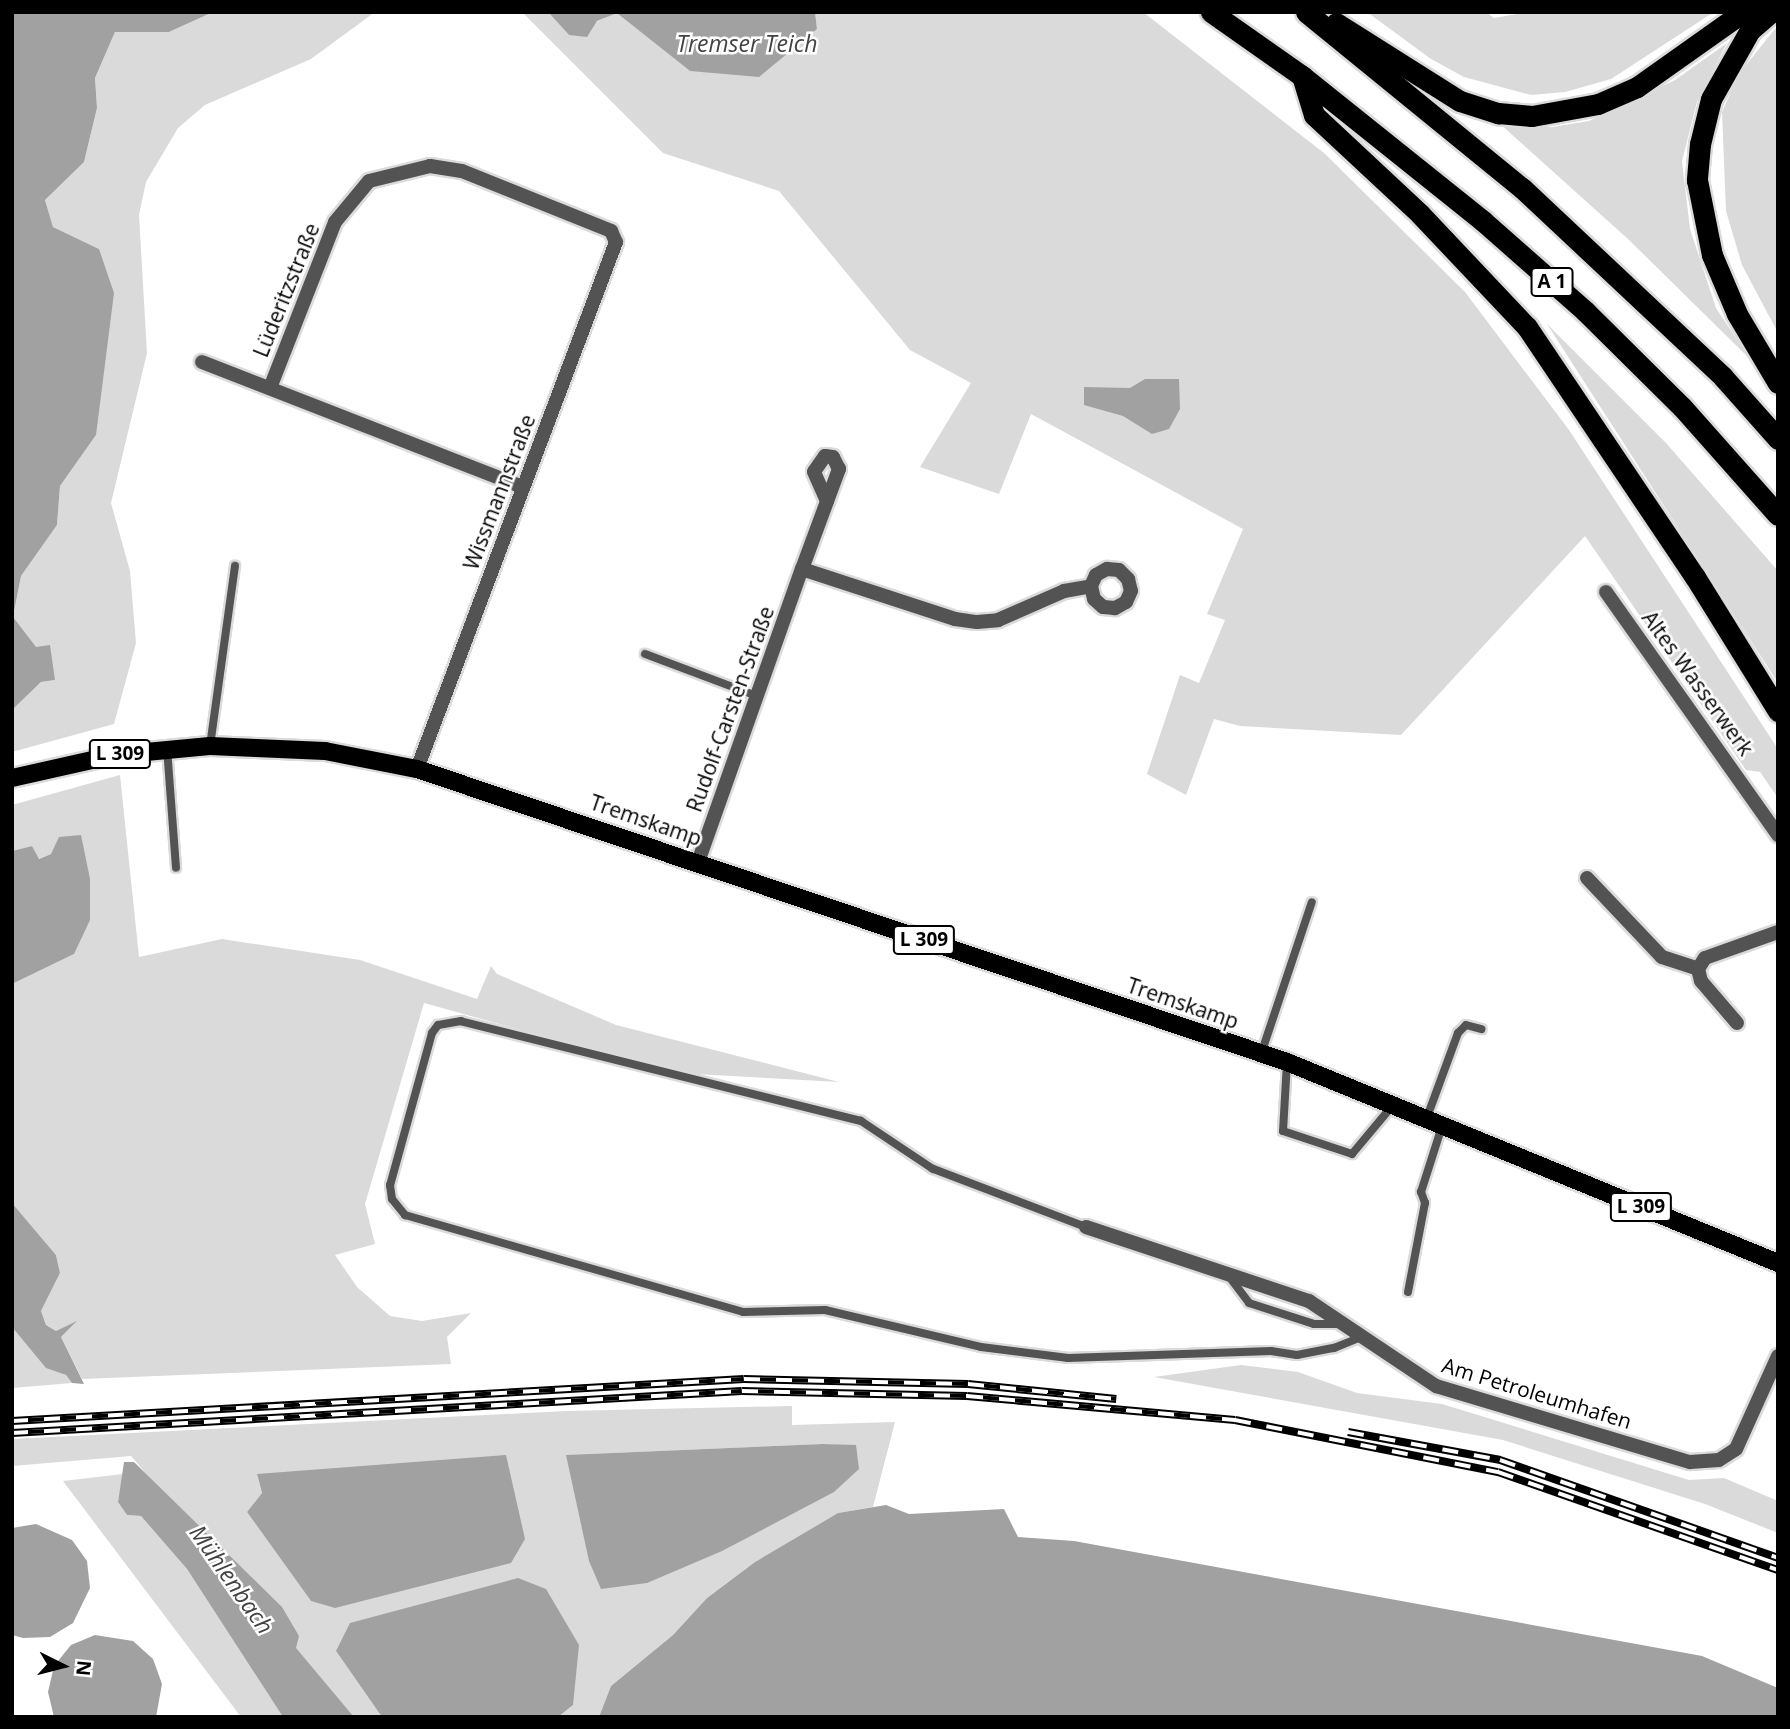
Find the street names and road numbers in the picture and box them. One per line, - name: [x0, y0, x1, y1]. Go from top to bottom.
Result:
- street label: Lüderitzstraße: [248, 219, 324, 361]
- road number: A 1: [1529, 266, 1575, 298]
- street label: Wissmannstraße: [458, 411, 540, 573]
- street label: Rudolf-Carsten-Straße: [681, 603, 779, 815]
- street label: Altes Wasserwerk: [1637, 606, 1759, 760]
- road number: L 309: [88, 738, 152, 769]
- street label: Tremskamp: [587, 789, 705, 851]
- road number: L 309: [892, 924, 956, 956]
- street label: Tremskamp: [1124, 972, 1242, 1034]
- road number: L 309: [1610, 1191, 1672, 1222]
- street label: Am Petroleumhafen: [1439, 1352, 1635, 1434]

